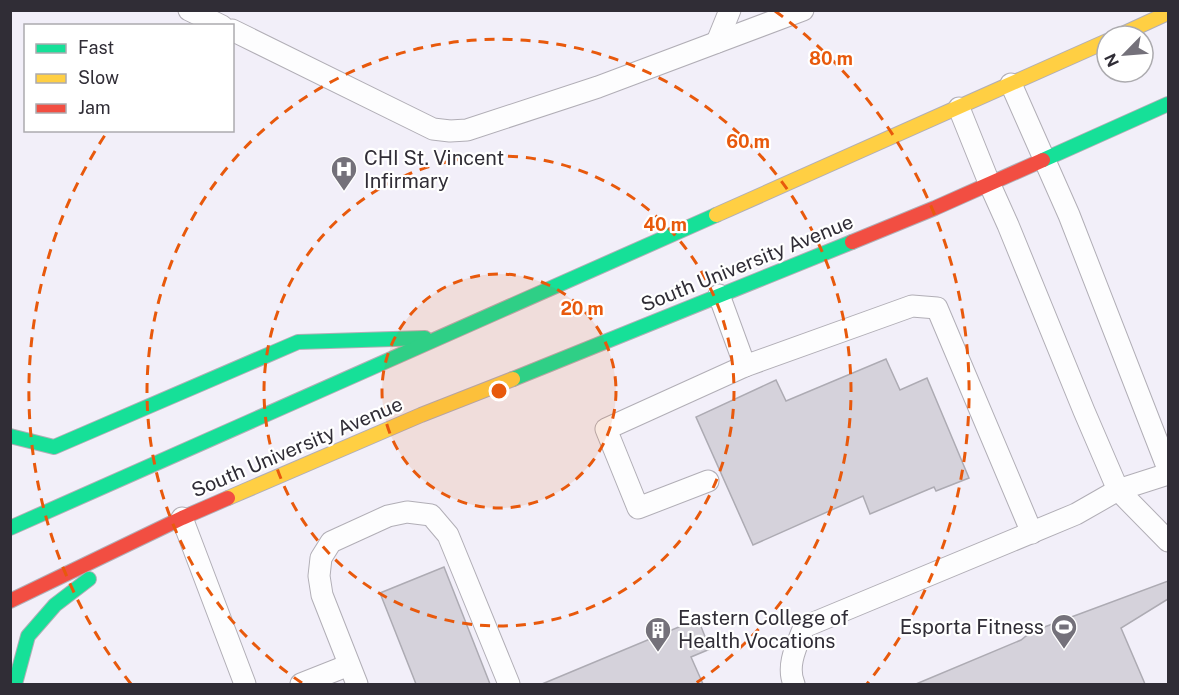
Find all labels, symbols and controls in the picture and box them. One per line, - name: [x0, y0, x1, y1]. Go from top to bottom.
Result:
- legend: [24, 24, 234, 132]
- north arrow: [1095, 24, 1155, 84]
- text: Fast: [78, 37, 114, 58]
- text: 80 m: [809, 48, 853, 69]
- text: N: [1101, 50, 1123, 70]
- text: Slow: [78, 67, 119, 88]
- text: Jam: [78, 97, 111, 118]
- text: 60 m: [726, 131, 770, 152]
- place label: CHI St. Vincent Infirmary: [364, 146, 504, 193]
- hospital icon: CHI St. Vincent Infirmary: [329, 154, 359, 192]
- street label: South University Avenue: [637, 209, 857, 317]
- text: 40 m: [643, 214, 687, 235]
- text: 20 m: [560, 298, 604, 319]
- centre of rings: [489, 381, 509, 401]
- street label: South University Avenue: [188, 392, 406, 502]
- place label: Eastern College of Health Vocations: [678, 606, 849, 653]
- sports icon: Esporta Fitness: [1049, 612, 1079, 650]
- building icon: Eastern College of Health Vocations: [643, 615, 673, 653]
- place label: Esporta Fitness: [900, 615, 1044, 639]

